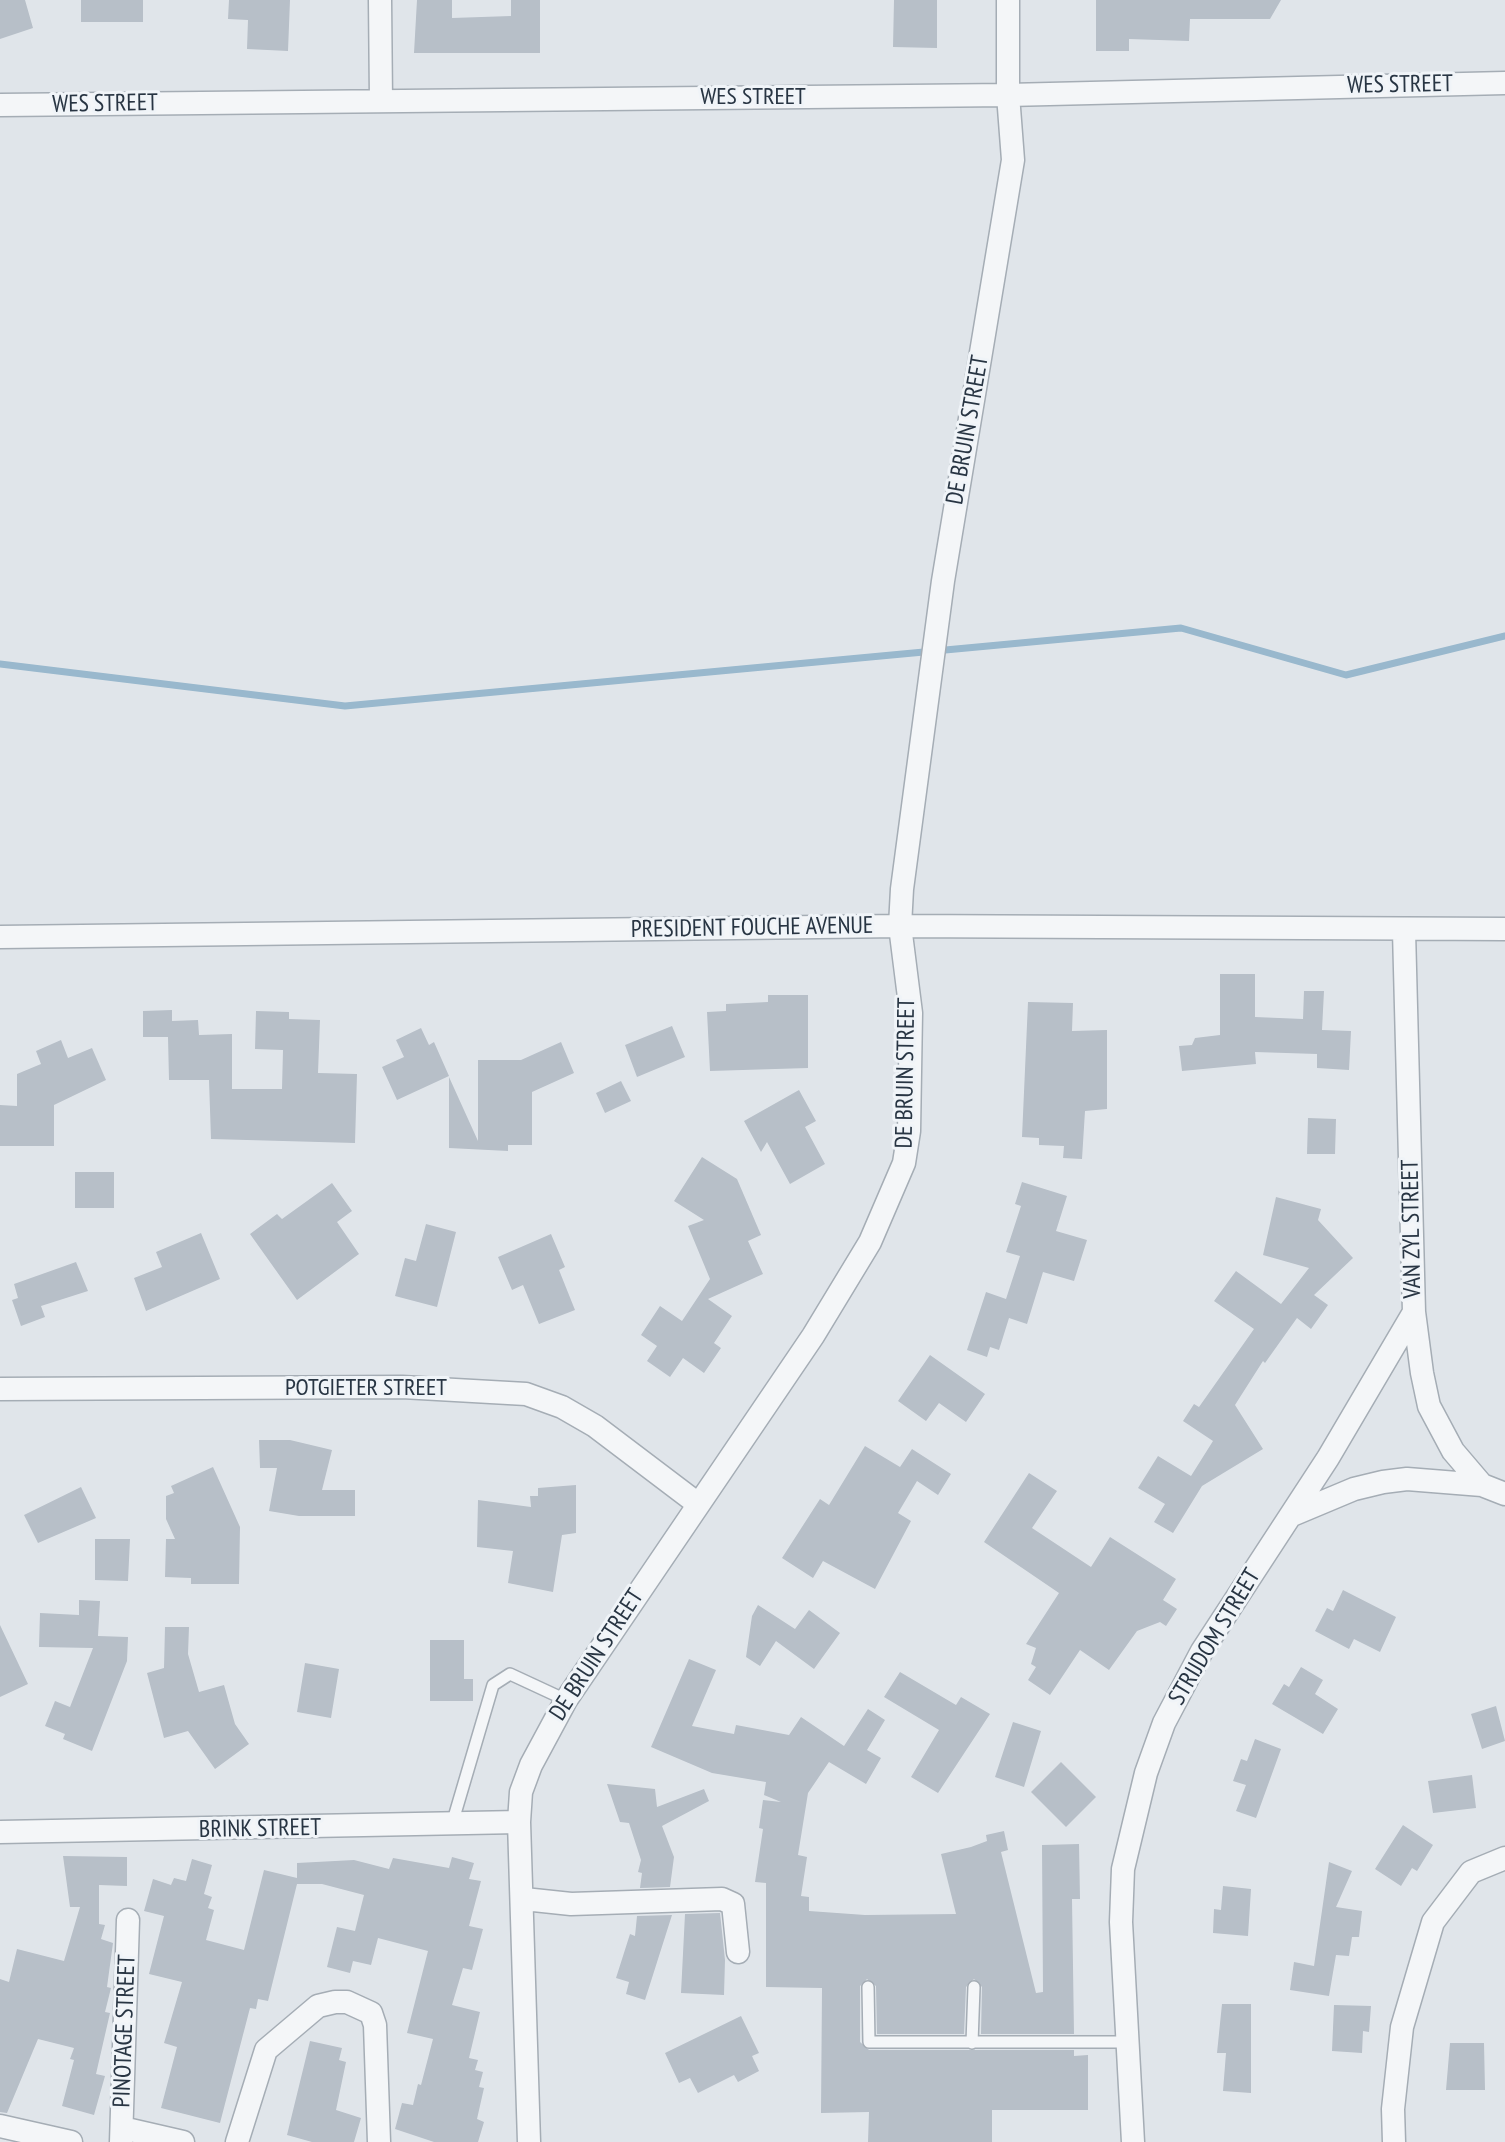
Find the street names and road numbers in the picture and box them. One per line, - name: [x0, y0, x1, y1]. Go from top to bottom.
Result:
- street label: WES STREET: [1347, 70, 1453, 100]
- street label: WES STREET: [700, 83, 806, 111]
- street label: WES STREET: [52, 89, 158, 119]
- street label: DE BRUIN STREET: [941, 353, 995, 507]
- street label: PRESIDENT FOUCHE AVENUE: [631, 911, 873, 945]
- street label: DE BRUIN STREET: [890, 997, 922, 1149]
- street label: VAN ZYL STREET: [1396, 1159, 1428, 1299]
- street label: POTGIETER STREET: [285, 1374, 447, 1402]
- street label: STRIJDOM STREET: [1163, 1564, 1267, 1710]
- street label: DE BRUIN STREET: [544, 1584, 650, 1726]
- street label: BRINK STREET: [199, 1814, 321, 1844]
- street label: PINOTAGE STREET: [108, 1954, 142, 2108]

